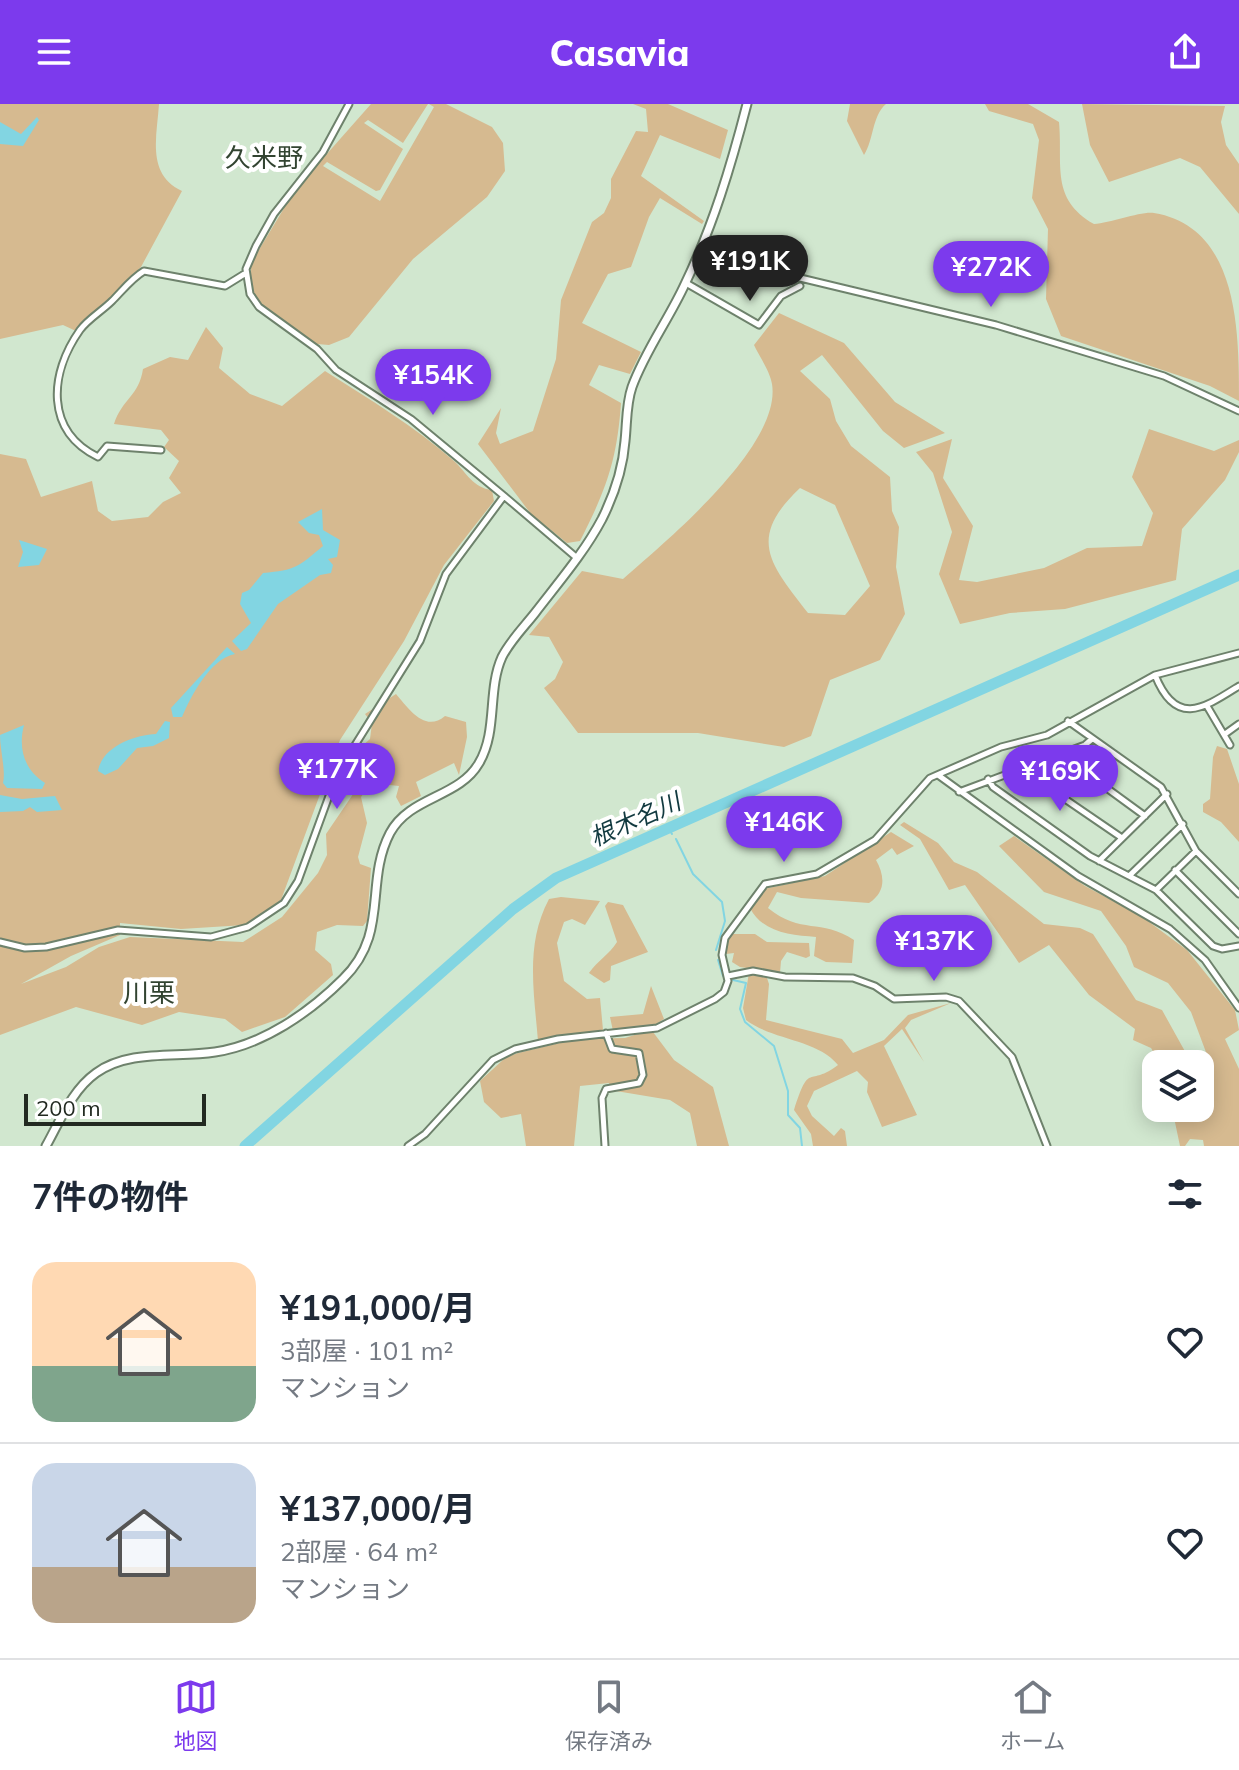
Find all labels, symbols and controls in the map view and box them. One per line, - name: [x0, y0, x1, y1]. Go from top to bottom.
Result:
- icon: menu: [32, 30, 76, 74]
- text: Casavia: [550, 30, 689, 75]
- icon: share: [1163, 30, 1207, 74]
- district label: 久米野: [225, 141, 303, 174]
- pin: ¥191K: [694, 235, 806, 303]
- pin: ¥272K: [935, 241, 1047, 309]
- text: ¥191K: [710, 244, 790, 277]
- text: ¥272K: [951, 250, 1031, 283]
- pin: ¥154K: [377, 349, 489, 417]
- text: ¥154K: [393, 358, 473, 391]
- pin: ¥177K: [281, 743, 393, 811]
- pin: ¥169K: [1004, 745, 1116, 813]
- text: ¥177K: [297, 752, 377, 785]
- text: ¥169K: [1020, 754, 1100, 787]
- water label: 根木名川: [585, 785, 688, 852]
- pin: ¥146K: [728, 796, 840, 864]
- text: ¥146K: [744, 805, 824, 838]
- pin: ¥137K: [878, 915, 990, 983]
- text: ¥137K: [894, 924, 974, 957]
- district label: 川栗: [123, 976, 175, 1009]
- map controls: [1142, 1050, 1214, 1122]
- button: layers: [1142, 1050, 1214, 1122]
- scale bar: [24, 1090, 206, 1126]
- text: 200 m: [36, 1094, 101, 1122]
- icon: filters: [1163, 1172, 1207, 1216]
- text: 7件の物件: [32, 1175, 188, 1218]
- text: ¥191,000/月: [280, 1286, 476, 1329]
- icon: home: [96, 1294, 192, 1390]
- icon: heart: [1163, 1320, 1207, 1364]
- text: 3部屋 · 101 m²: [280, 1334, 453, 1367]
- text: マンション: [280, 1371, 410, 1404]
- text: ¥137,000/月: [280, 1487, 476, 1530]
- icon: home: [96, 1495, 192, 1591]
- icon: heart: [1163, 1521, 1207, 1565]
- text: 2部屋 · 64 m²: [280, 1535, 438, 1568]
- text: マンション: [280, 1572, 410, 1605]
- tab: 地図: [174, 1675, 218, 1755]
- tab: 保存済み: [565, 1675, 653, 1755]
- tab: ホーム: [1000, 1675, 1065, 1755]

